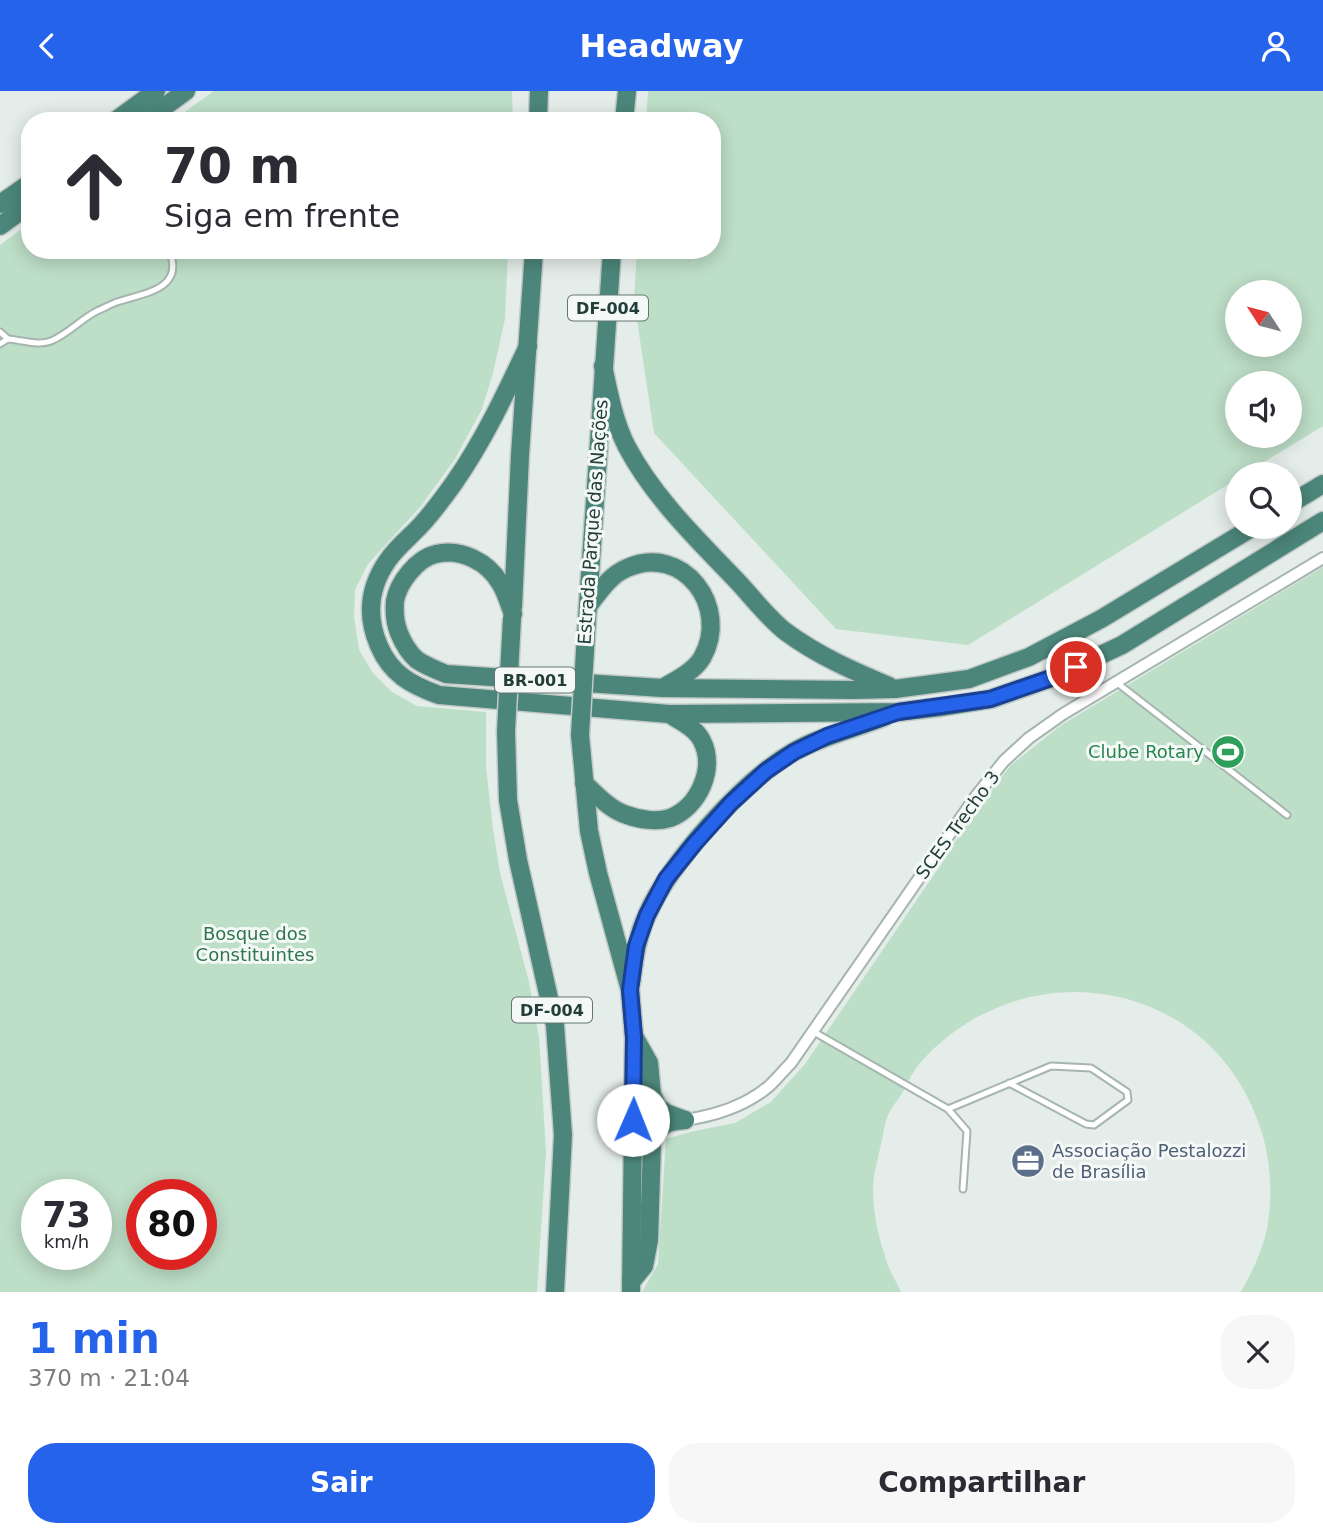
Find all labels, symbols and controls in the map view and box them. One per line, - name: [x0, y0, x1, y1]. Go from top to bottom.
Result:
- icon: back: [28, 27, 66, 65]
- text: Headway: [579, 27, 744, 65]
- icon: person: [1257, 27, 1295, 65]
- text: 70 m: [164, 138, 300, 195]
- icon: ahead: [49, 140, 140, 231]
- text: Siga em frente: [164, 197, 400, 235]
- north arrow: [1225, 280, 1302, 357]
- map controls: [1225, 280, 1302, 539]
- road number: DF-004: [568, 295, 648, 321]
- button: sound: [1225, 371, 1302, 448]
- street label: Estrada Parque das Nações: [573, 399, 612, 645]
- button: search: [1225, 462, 1302, 539]
- pin: [1046, 637, 1106, 697]
- icon: arrive: [1057, 648, 1095, 686]
- road number: BR-001: [495, 667, 575, 693]
- sports icon: Clube Rotary: [1209, 733, 1247, 771]
- place label: Clube Rotary: [1088, 741, 1204, 762]
- street label: SCES Trecho 3: [911, 767, 1004, 883]
- park label: Bosque dos Constituintes: [196, 923, 314, 965]
- road number: DF-004: [512, 997, 592, 1022]
- position arrow: [596, 1083, 670, 1157]
- place label: Associação Pestalozzi de Brasília: [1052, 1140, 1246, 1182]
- office icon: Associação Pestalozzi de Brasília: [1009, 1142, 1047, 1180]
- speed limit sign: 80: [126, 1179, 217, 1270]
- text: 73: [42, 1195, 91, 1235]
- text: km/h: [44, 1231, 89, 1252]
- text: 1 min: [28, 1314, 160, 1363]
- button: close: [1221, 1315, 1295, 1389]
- text: 370 m · 21:04: [28, 1365, 190, 1391]
- button: Sair: [28, 1443, 655, 1523]
- button: Compartilhar: [669, 1443, 1295, 1523]

